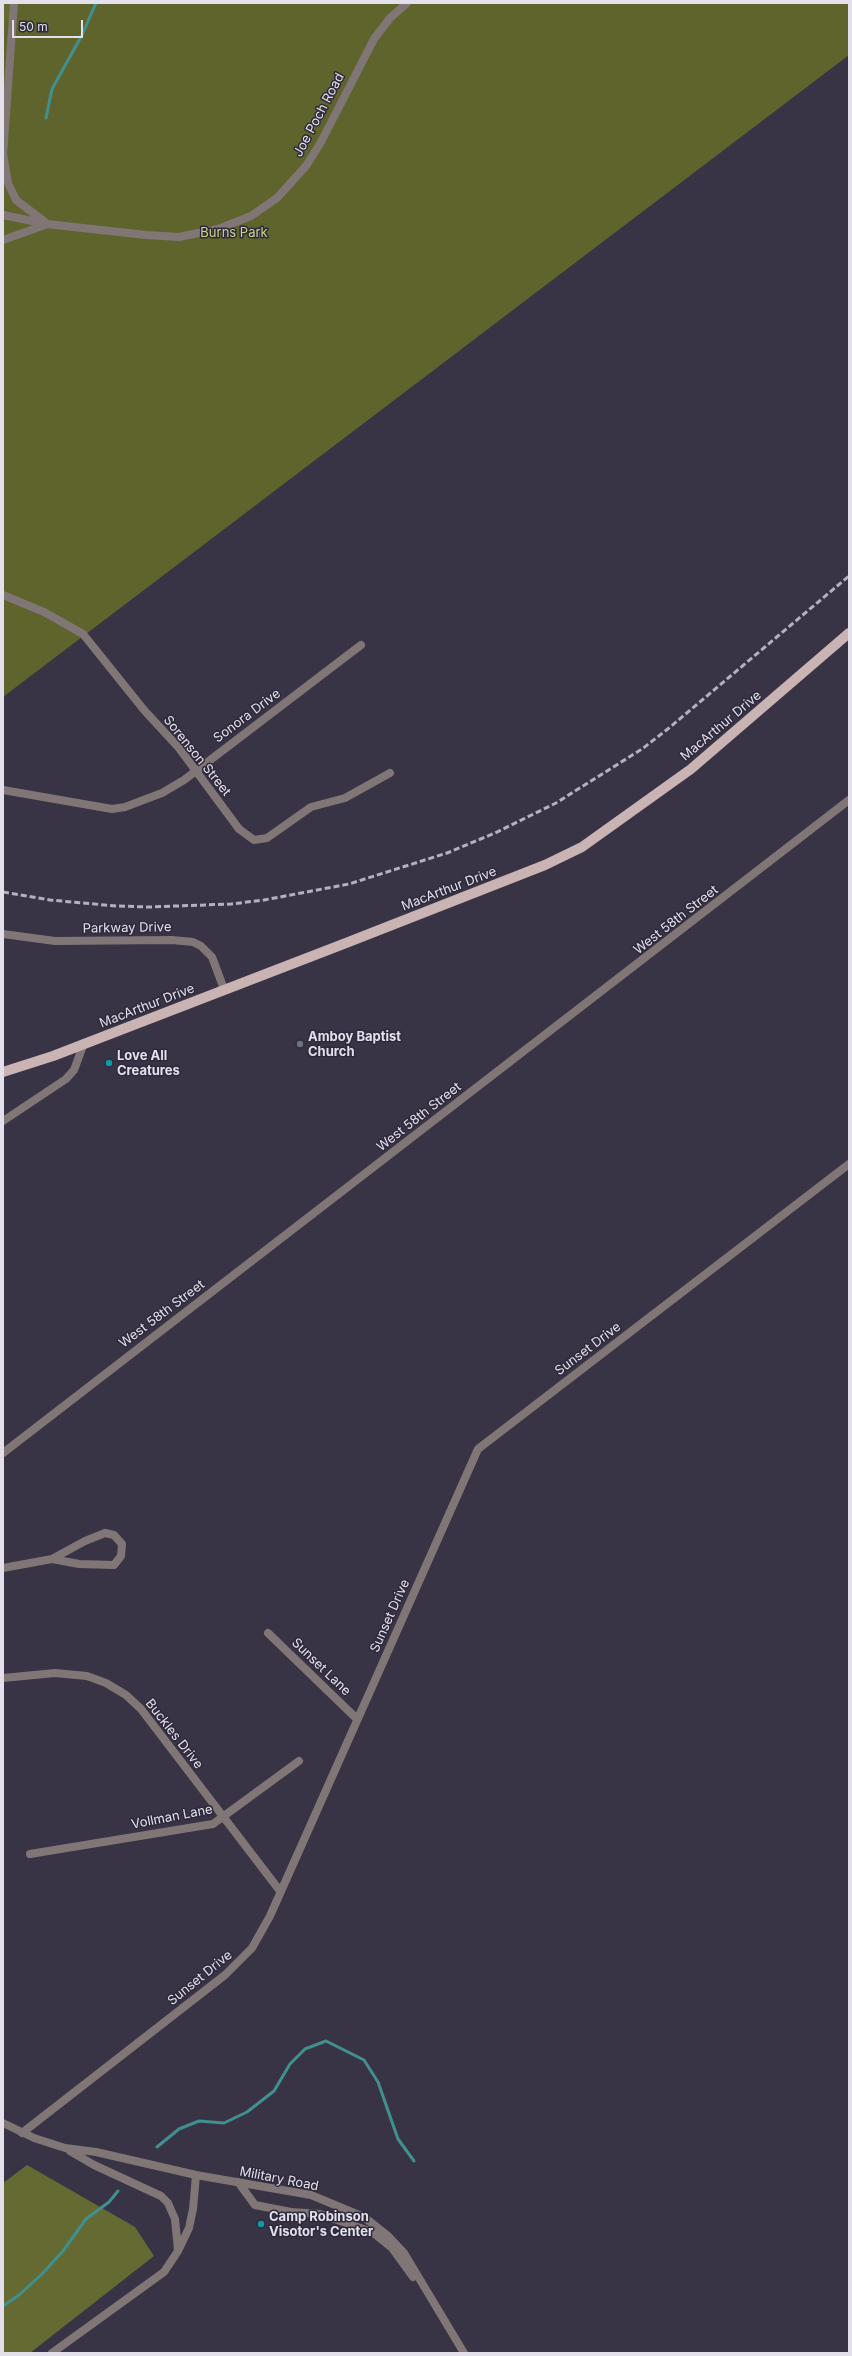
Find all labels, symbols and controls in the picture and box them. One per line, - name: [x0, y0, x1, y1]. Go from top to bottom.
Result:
- scale bar: [14, 12, 85, 38]
- text: 50 m: [19, 19, 48, 34]
- street label: Joe Poch Road: [290, 70, 348, 160]
- park label: Burns Park: [200, 225, 268, 241]
- street label: Sonora Drive: [210, 686, 284, 746]
- street label: MacArthur Drive: [677, 688, 765, 764]
- street label: Sorenson Street: [160, 713, 234, 799]
- street label: MacArthur Drive: [399, 864, 499, 914]
- street label: West 58th Street: [631, 882, 721, 958]
- street label: Parkway Drive: [82, 919, 172, 937]
- street label: MacArthur Drive: [97, 981, 197, 1031]
- place label: Amboy Baptist Church: [308, 1029, 401, 1060]
- marker: Amboy Baptist Church: [295, 1039, 305, 1049]
- place label: Love All Creatures: [117, 1048, 180, 1079]
- marker: Love All Creatures: [104, 1058, 114, 1068]
- street label: West 58th Street: [374, 1079, 464, 1155]
- street label: West 58th Street: [116, 1277, 208, 1351]
- street label: Sunset Drive: [552, 1319, 624, 1379]
- street label: Sunset Drive: [367, 1577, 413, 1655]
- street label: Sunset Lane: [288, 1635, 354, 1699]
- street label: Buckles Drive: [142, 1696, 206, 1772]
- street label: Vollman Lane: [130, 1801, 214, 1833]
- street label: Sunset Drive: [165, 1947, 235, 2009]
- street label: Military Road: [238, 2164, 320, 2194]
- place label: Camp Robinson Visotor's Center: [269, 2209, 373, 2240]
- marker: Camp Robinson Visotor's Center: [256, 2219, 266, 2229]

